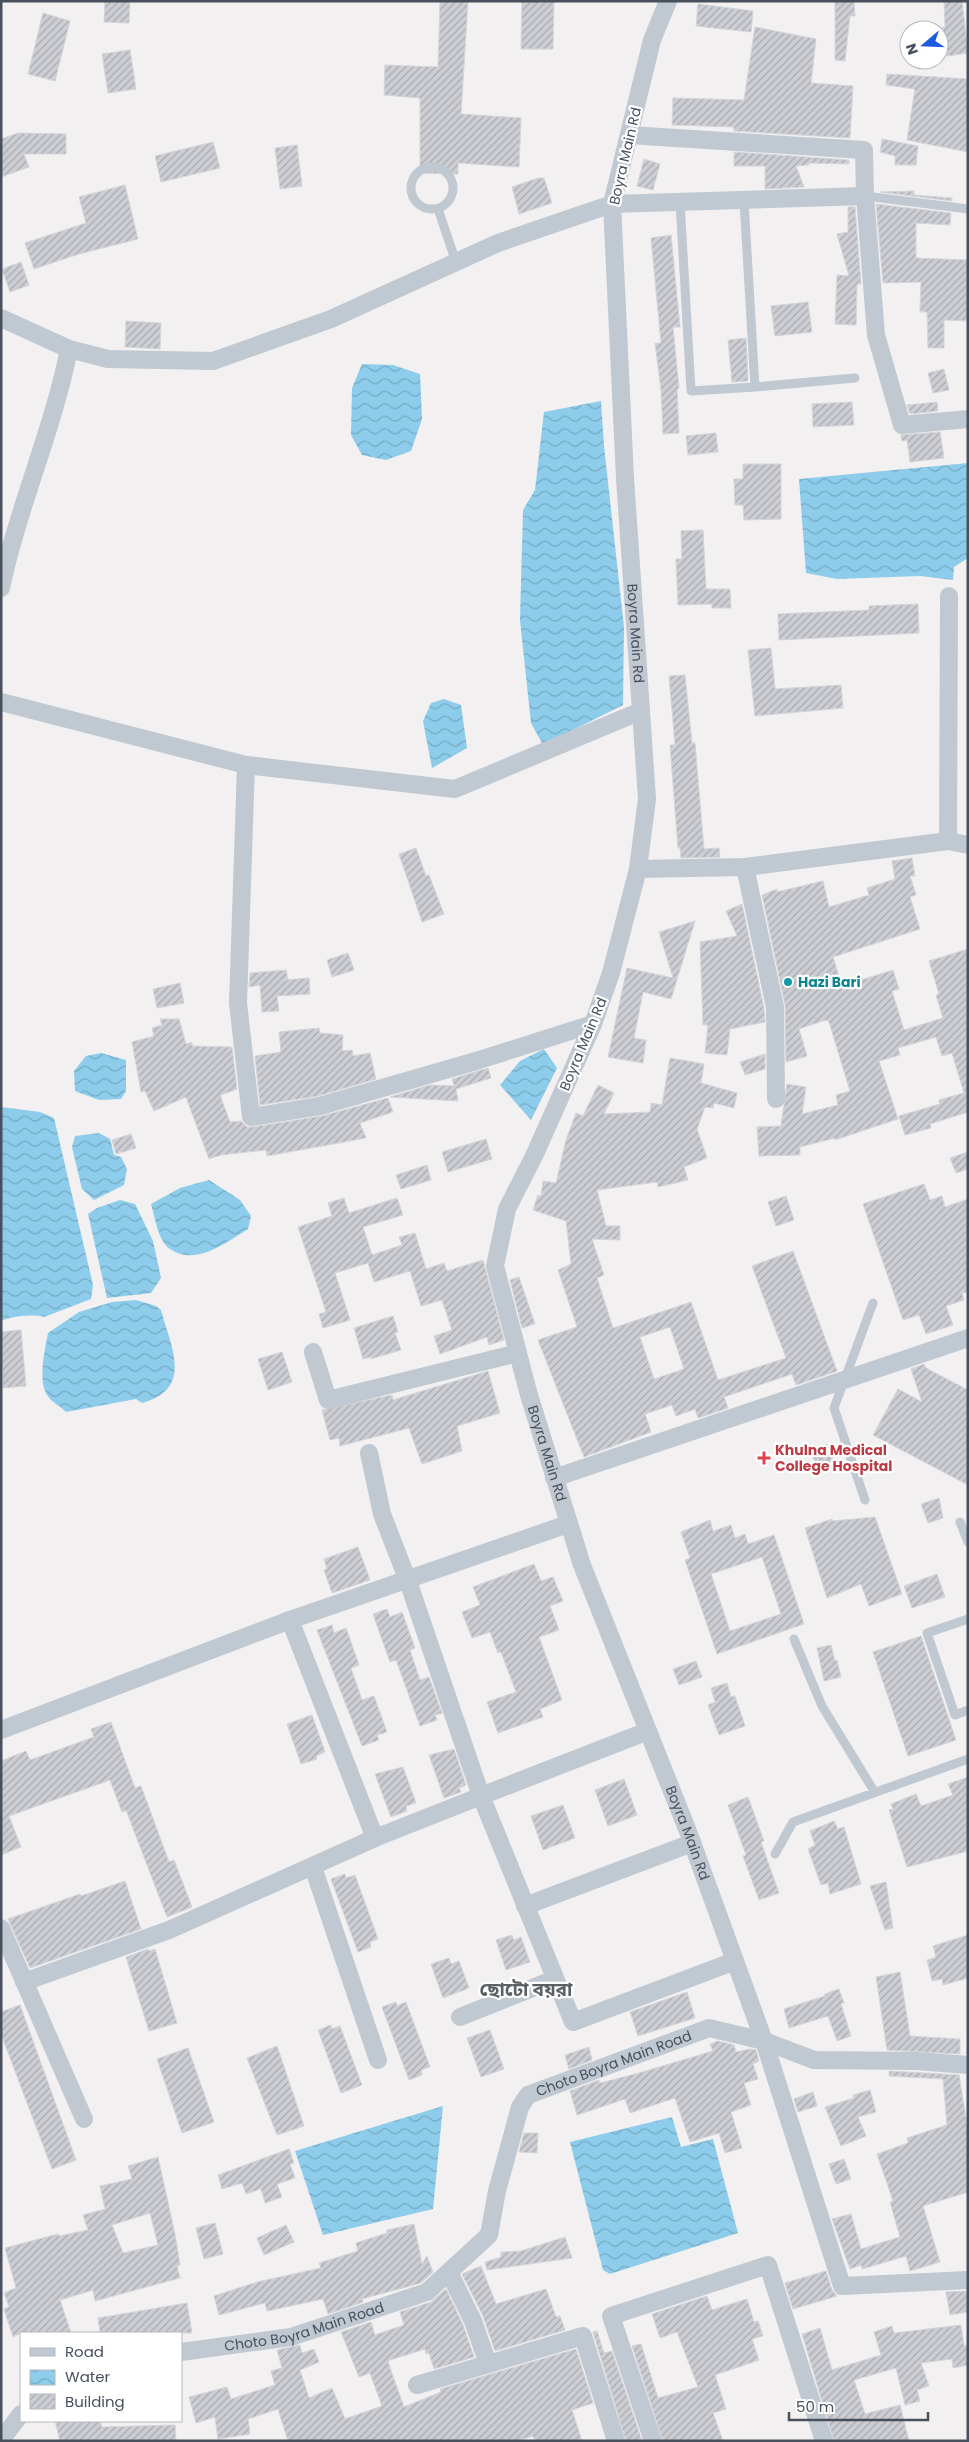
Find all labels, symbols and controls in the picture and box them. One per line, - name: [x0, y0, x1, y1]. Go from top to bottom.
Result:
- north arrow: [899, 20, 949, 70]
- text: N: [901, 41, 923, 57]
- street label: Boyra Main Rd: [604, 105, 646, 207]
- street label: Boyra Main Rd: [622, 583, 649, 684]
- place label: Hazi Bari: [798, 972, 861, 992]
- marker: Hazi Bari: [782, 976, 794, 988]
- street label: Boyra Main Rd: [554, 994, 612, 1094]
- street label: Boyra Main Rd: [523, 1403, 572, 1504]
- place label: Khulna Medical College Hospital: [775, 1440, 893, 1476]
- marker: Khulna Medical College Hospital: [757, 1451, 771, 1465]
- street label: Boyra Main Rd: [661, 1783, 715, 1883]
- district label: ছোটো বয়রা: [480, 1976, 573, 2003]
- street label: Choto Boyra Main Road: [533, 2025, 694, 2101]
- street label: Choto Boyra Main Road: [223, 2297, 387, 2356]
- legend: [20, 2332, 182, 2422]
- text: Road: [65, 2341, 104, 2362]
- text: Water: [65, 2366, 111, 2387]
- scale bar: [789, 2390, 928, 2422]
- text: Building: [65, 2391, 125, 2412]
- text: 50 m: [796, 2396, 834, 2417]

